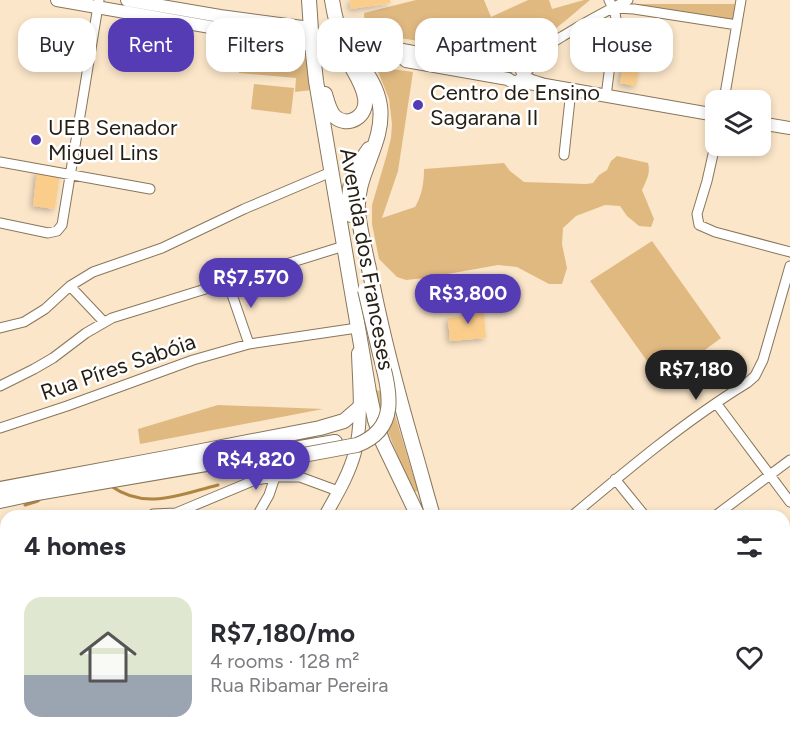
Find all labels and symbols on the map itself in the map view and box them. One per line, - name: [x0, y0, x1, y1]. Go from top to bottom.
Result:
- place label: Centro de Ensino Sagarana II: [430, 79, 600, 131]
- marker: Centro de Ensino Sagarana II: [411, 98, 425, 112]
- place label: UEB Senador Miguel Lins: [48, 114, 178, 166]
- marker: UEB Senador Miguel Lins: [29, 133, 43, 147]
- street label: Avenida dos Franceses: [334, 146, 400, 372]
- pin: R$7,570: [196, 258, 306, 309]
- pin: R$3,800: [413, 274, 523, 325]
- street label: Rua Píres Sabóia: [37, 328, 199, 406]
- pin: R$7,180: [641, 350, 751, 401]
- pin: R$4,820: [201, 440, 311, 491]

